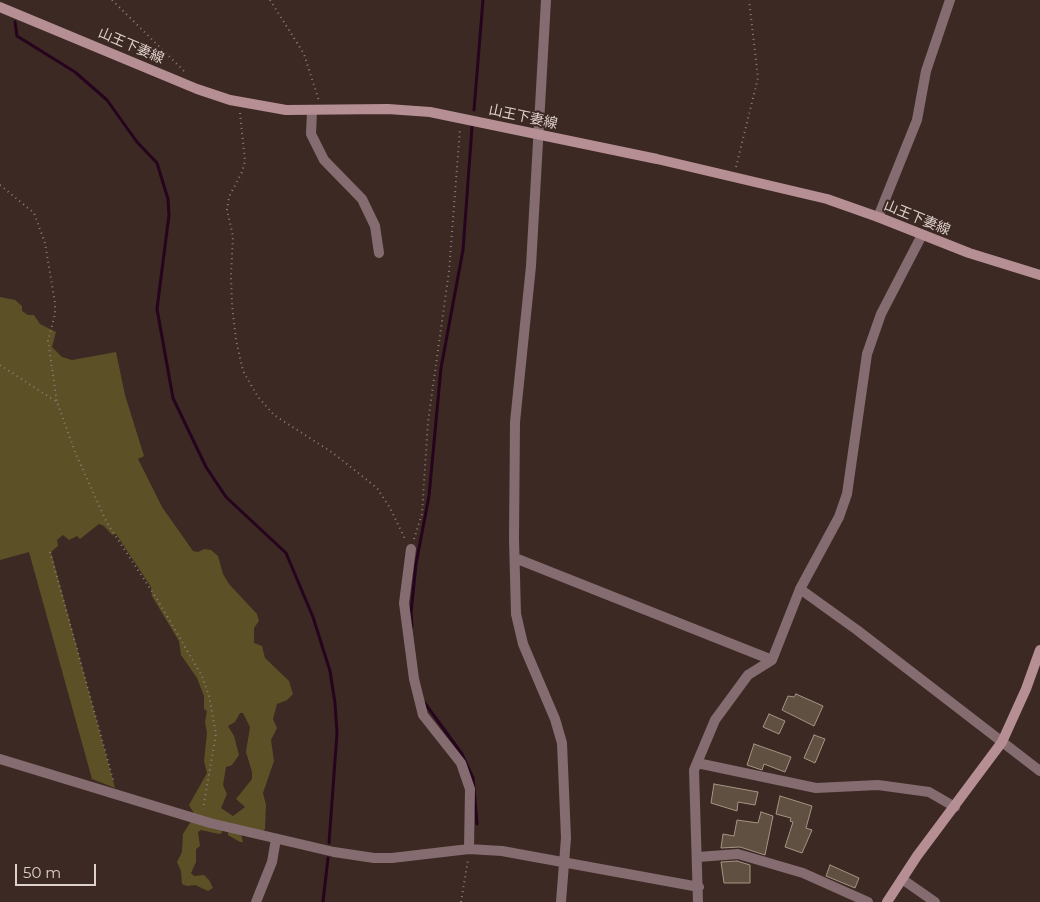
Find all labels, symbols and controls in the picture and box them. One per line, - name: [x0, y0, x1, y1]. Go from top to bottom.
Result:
- street label: 山王下妻線: [96, 25, 166, 67]
- street label: 山王下妻線: [487, 102, 559, 132]
- street label: 山王下妻線: [881, 197, 953, 239]
- scale bar: [18, 854, 99, 886]
- text: 50 m: [23, 863, 61, 882]

